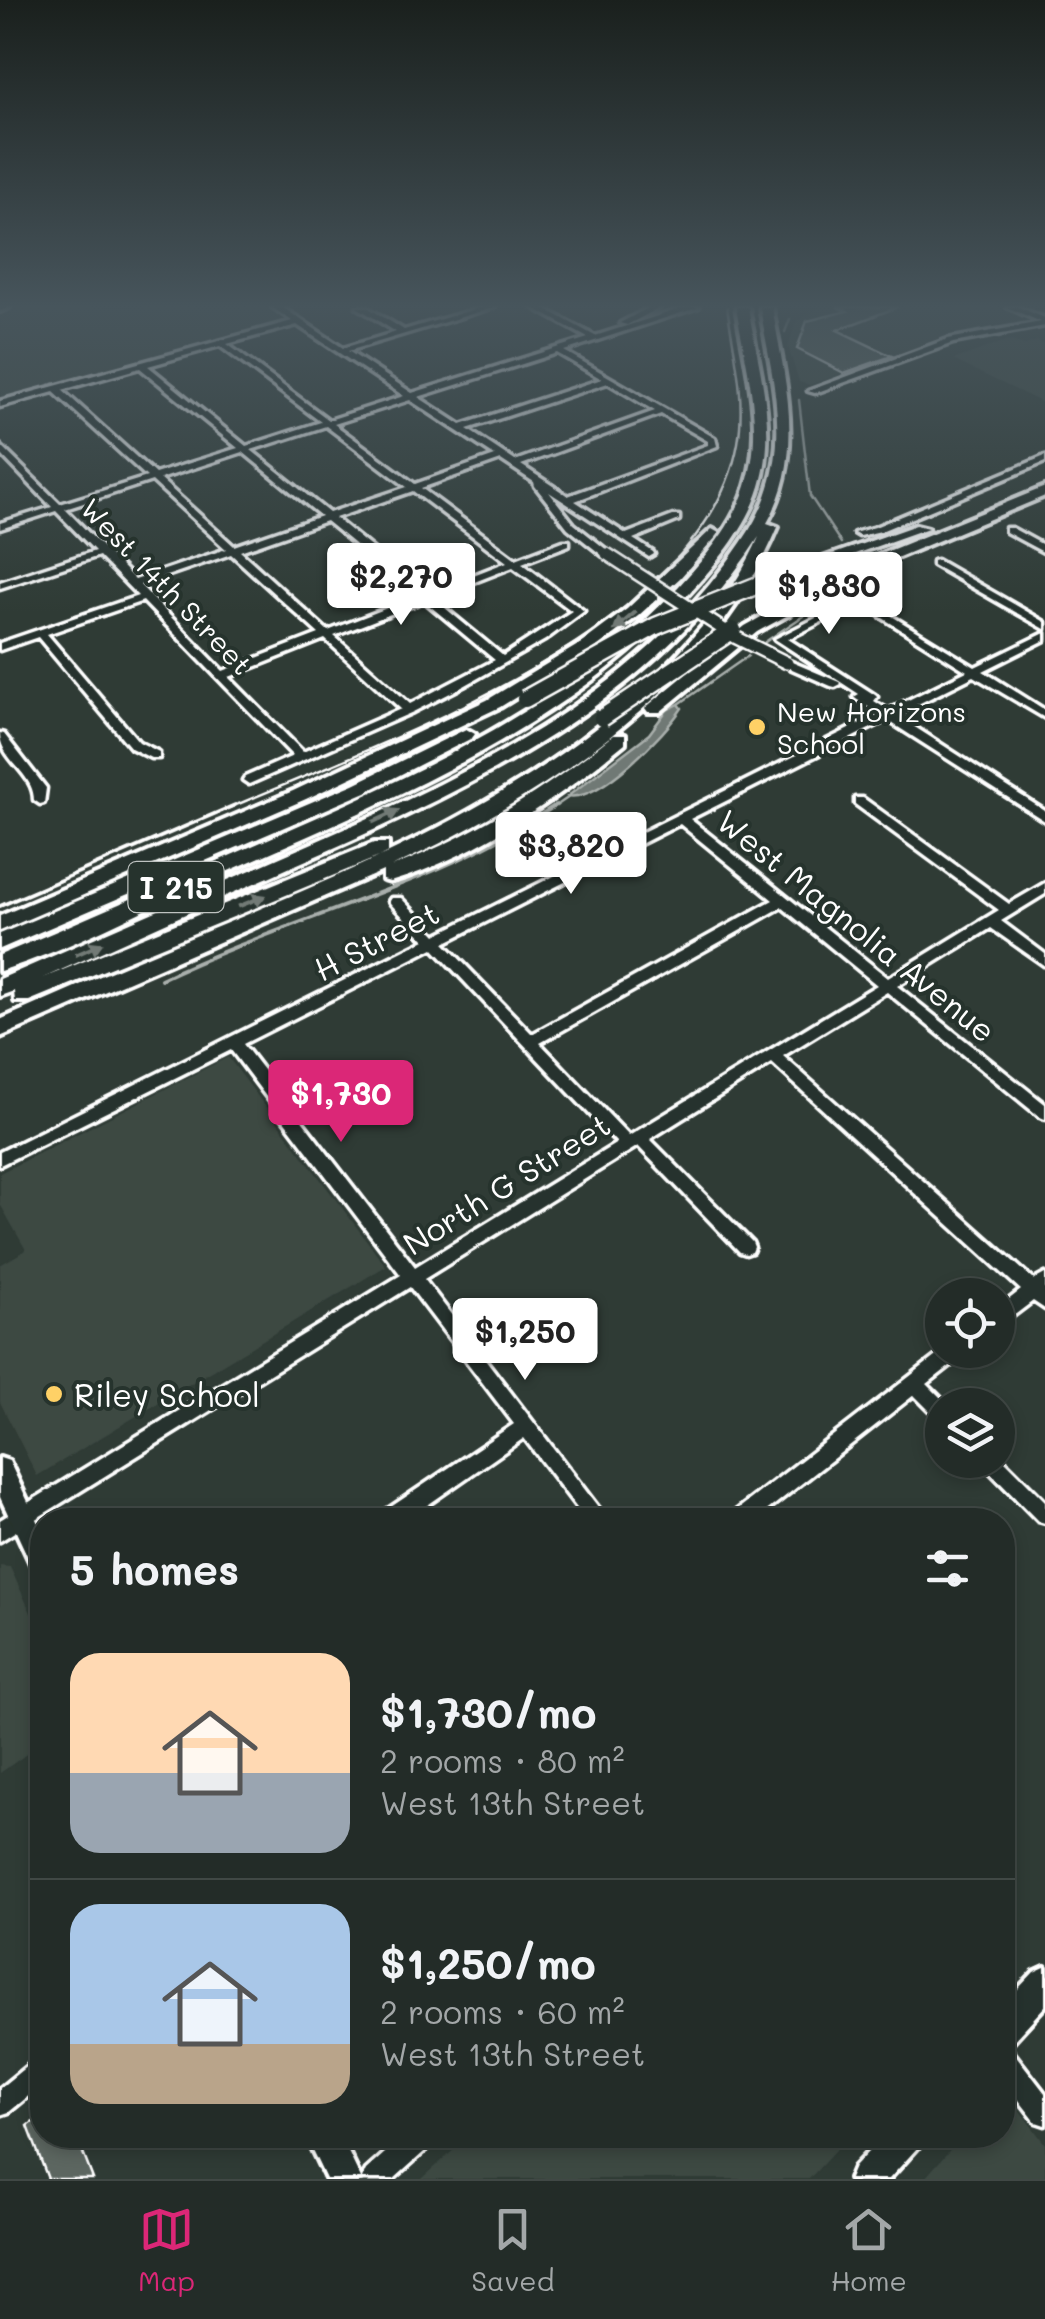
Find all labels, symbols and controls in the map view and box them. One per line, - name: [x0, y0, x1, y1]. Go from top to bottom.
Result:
- street label: West 14th Street: [73, 490, 261, 682]
- pin: $2,270: [320, 543, 482, 628]
- pin: $1,830: [748, 552, 910, 637]
- text: $2,270: [349, 554, 453, 596]
- text: $1,830: [777, 563, 881, 605]
- one-way arrow: [612, 610, 637, 631]
- place label: New Horizons School: [777, 693, 966, 761]
- marker: New Horizons School: [746, 716, 768, 738]
- street label: West Magnolia Avenue: [709, 799, 1005, 1051]
- one-way arrow: [371, 808, 401, 824]
- pin: $3,820: [490, 812, 652, 897]
- text: $3,820: [517, 823, 625, 865]
- road number: I 215: [128, 862, 224, 912]
- street label: H Street: [306, 891, 446, 989]
- one-way arrow: [237, 892, 267, 908]
- one-way arrow: [74, 941, 104, 957]
- pin: $1,730: [260, 1060, 422, 1145]
- text: $1,730: [290, 1071, 392, 1113]
- street label: North G Street: [394, 1102, 618, 1264]
- map controls: [925, 1278, 1015, 1478]
- button: locate: [925, 1278, 1015, 1368]
- pin: $1,250: [444, 1298, 606, 1383]
- text: $1,250: [475, 1309, 575, 1351]
- place label: Riley School: [74, 1373, 260, 1416]
- marker: Riley School: [43, 1383, 65, 1405]
- button: layers: [925, 1388, 1015, 1478]
- text: 5 homes: [70, 1541, 239, 1596]
- icon: filters: [920, 1541, 975, 1596]
- text: $1,730/mo: [380, 1684, 596, 1739]
- icon: home: [150, 1693, 270, 1813]
- text: 2 rooms · 80 m²: [380, 1739, 625, 1781]
- text: West 13th Street: [380, 1781, 645, 1823]
- text: $1,250/mo: [380, 1935, 596, 1990]
- icon: home: [150, 1944, 270, 2064]
- text: 2 rooms · 60 m²: [380, 1990, 624, 2032]
- text: West 13th Street: [380, 2032, 645, 2074]
- tab: Map: [138, 2202, 195, 2298]
- tab: Saved: [471, 2202, 554, 2298]
- tab: Home: [831, 2202, 907, 2298]

